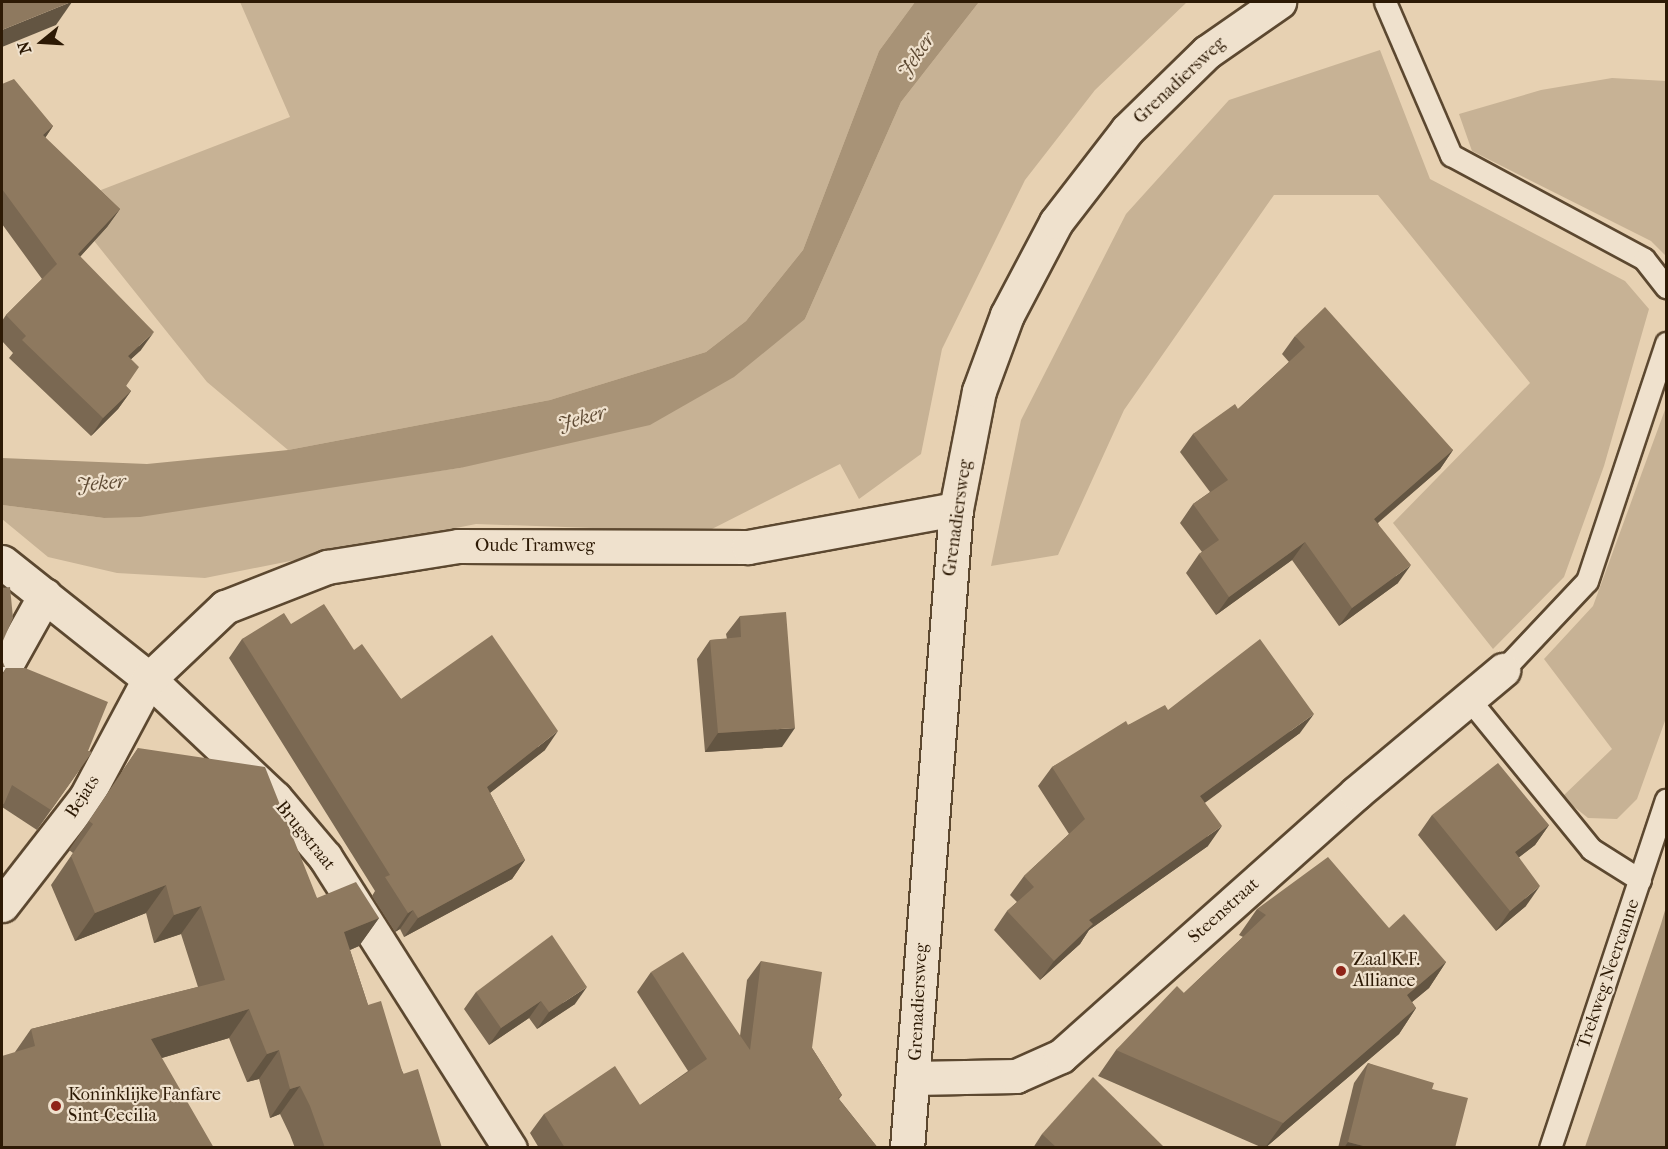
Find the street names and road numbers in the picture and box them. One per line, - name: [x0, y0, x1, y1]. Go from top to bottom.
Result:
- street label: Grenadiersweg: [1130, 33, 1230, 129]
- street label: Grenadiersweg: [939, 458, 977, 578]
- street label: Oude Tramweg: [475, 535, 595, 557]
- street label: Bejats: [61, 772, 105, 822]
- street label: Brugstraat: [270, 797, 340, 875]
- street label: Steenstraat: [1184, 874, 1264, 948]
- street label: Trekweg Neercanne: [1573, 896, 1645, 1052]
- street label: Grenadiersweg: [905, 943, 933, 1061]

